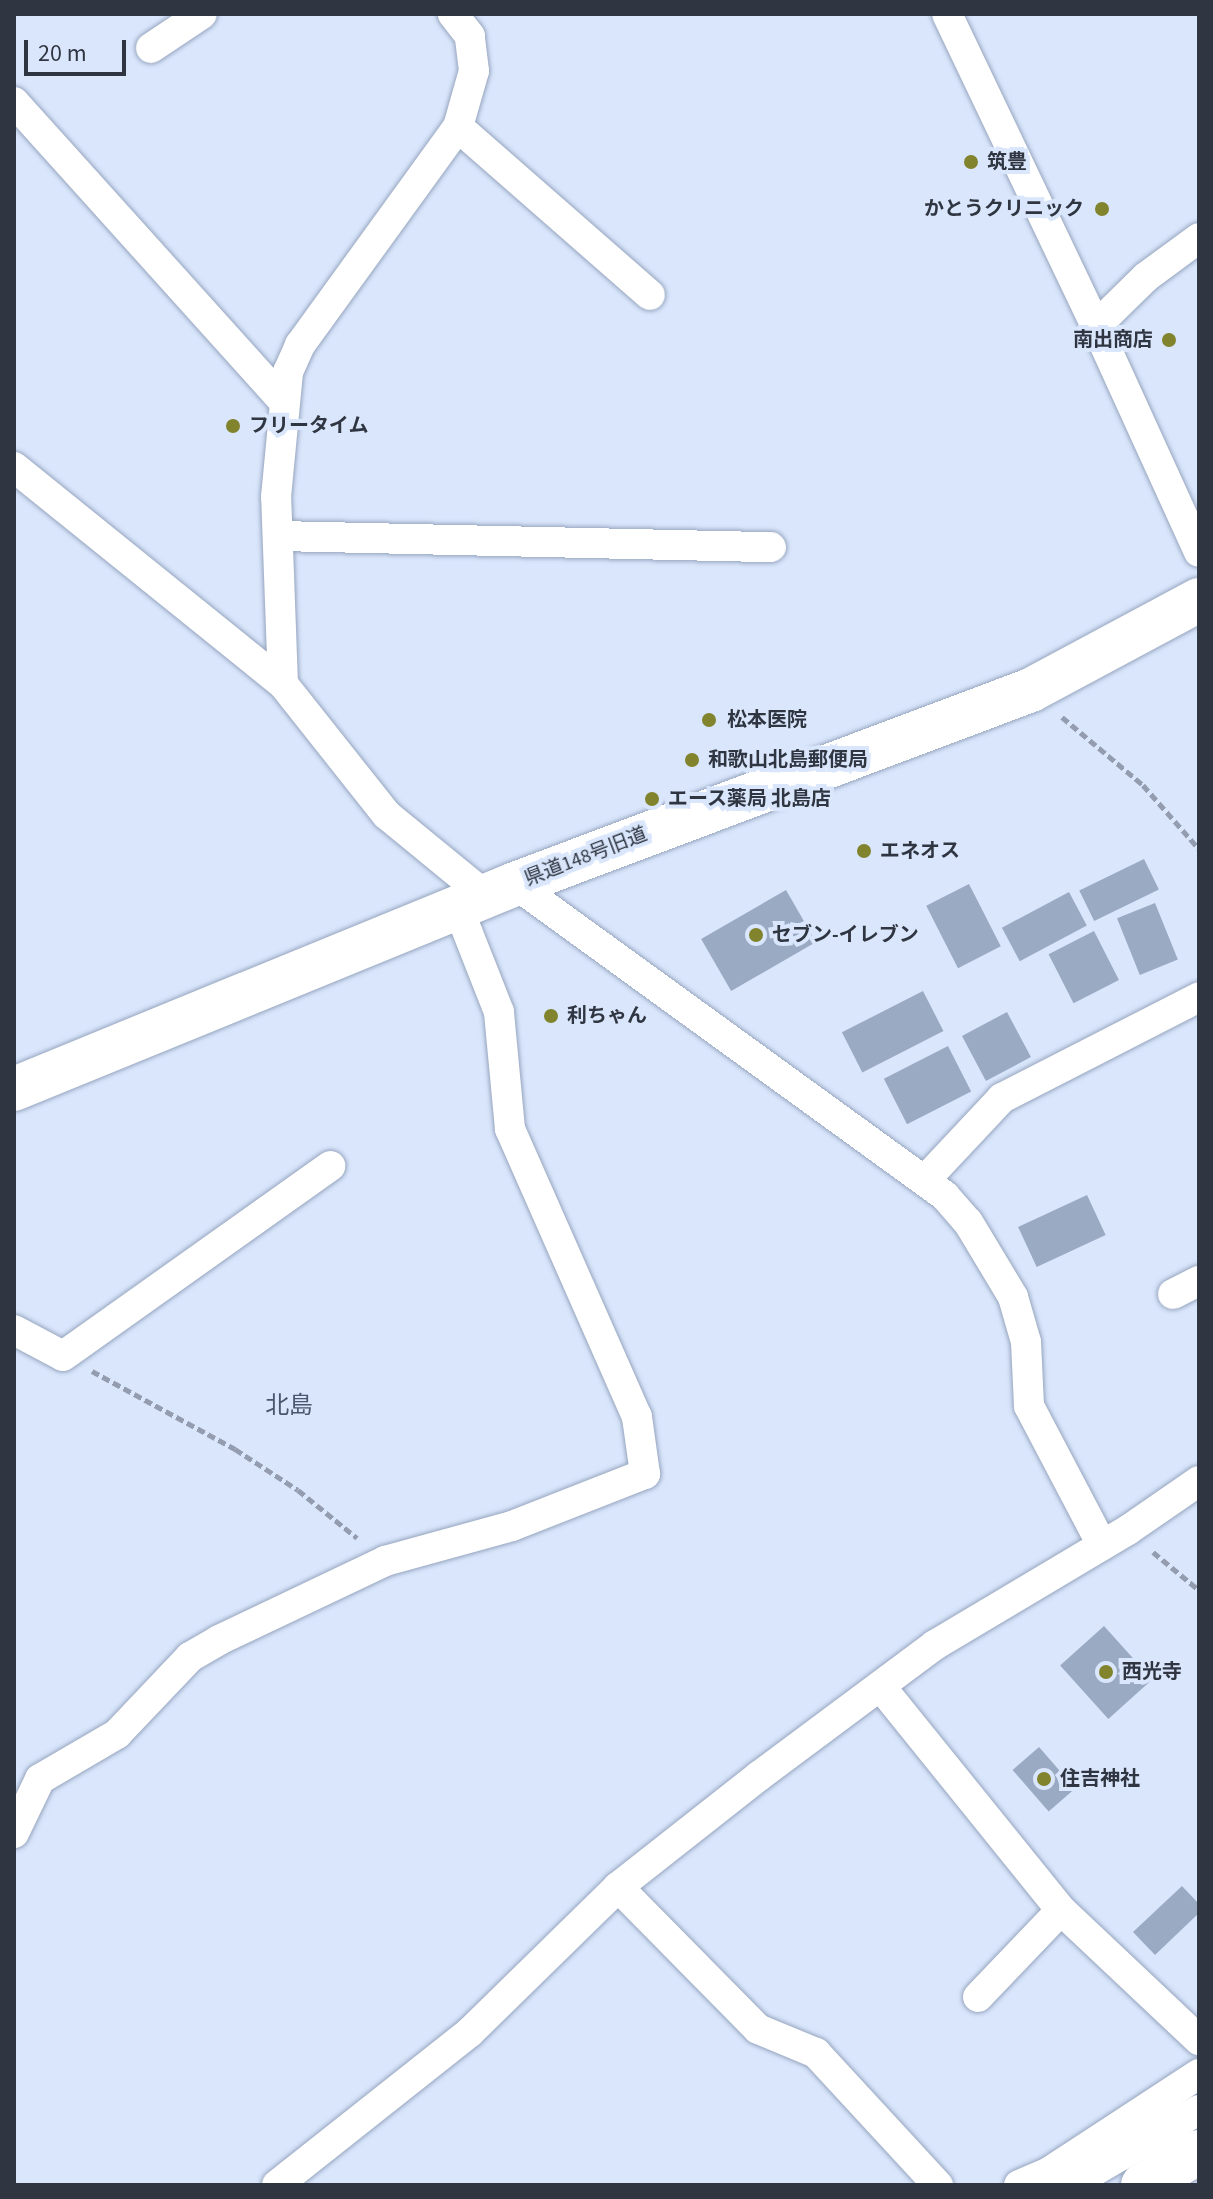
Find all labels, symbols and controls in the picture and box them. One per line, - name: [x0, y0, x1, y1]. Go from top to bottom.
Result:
- scale bar: [28, 24, 130, 74]
- text: 20 m: [38, 36, 87, 71]
- place label: 筑豊: [987, 150, 1027, 174]
- marker: 筑豊: [962, 153, 980, 171]
- place label: かとうクリニック: [924, 197, 1084, 221]
- marker: かとうクリニック: [1091, 198, 1113, 220]
- place label: 南出商店: [1073, 328, 1153, 352]
- marker: 南出商店: [1160, 331, 1178, 349]
- place label: フリータイム: [249, 414, 369, 438]
- marker: フリータイム: [224, 417, 242, 435]
- place label: 松本医院: [727, 708, 807, 732]
- marker: 松本医院: [698, 709, 720, 731]
- place label: 和歌山北島郵便局: [708, 748, 868, 772]
- marker: 和歌山北島郵便局: [683, 751, 701, 769]
- place label: エース薬局 北島店: [668, 787, 832, 811]
- marker: エース薬局 北島店: [643, 790, 661, 808]
- street label: 県道148号旧道: [521, 823, 651, 891]
- place label: エネオス: [880, 839, 960, 863]
- marker: エネオス: [855, 842, 873, 860]
- place label: セブン-イレブン: [772, 923, 919, 947]
- marker: セブン-イレブン: [747, 926, 765, 944]
- place label: 利ちゃん: [567, 1004, 647, 1028]
- marker: 利ちゃん: [542, 1007, 560, 1025]
- district label: 北島: [265, 1392, 313, 1420]
- place label: 西光寺: [1122, 1660, 1182, 1684]
- marker: 西光寺: [1097, 1663, 1115, 1681]
- place label: 住吉神社: [1060, 1767, 1140, 1791]
- marker: 住吉神社: [1035, 1770, 1053, 1788]

